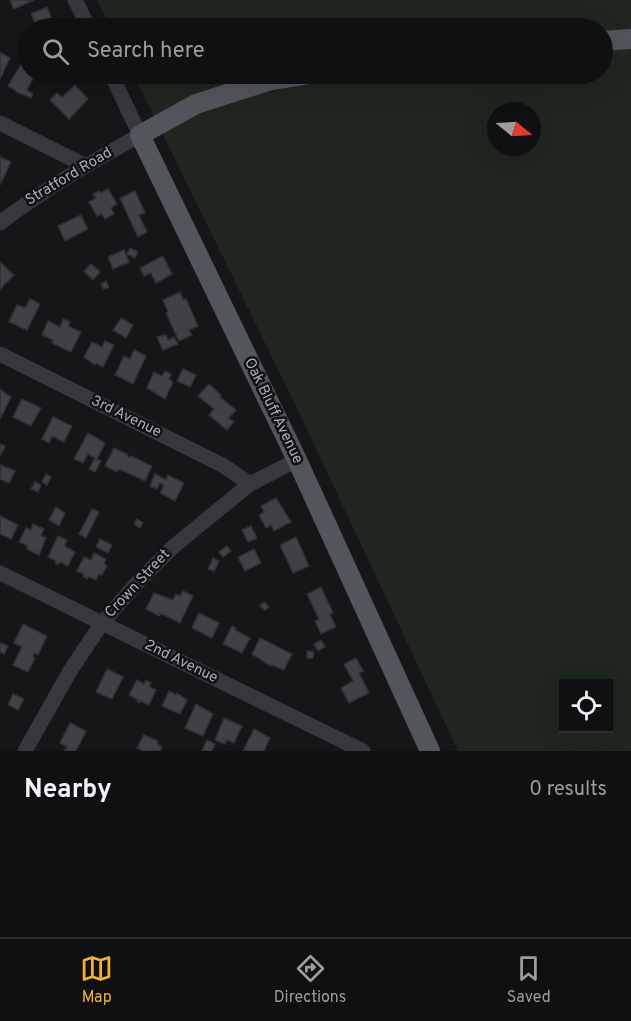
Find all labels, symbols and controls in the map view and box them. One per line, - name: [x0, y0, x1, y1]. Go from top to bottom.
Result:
- search box: [18, 18, 613, 84]
- icon: search: [39, 35, 72, 68]
- text: Search here: [87, 38, 205, 65]
- north arrow: [487, 102, 541, 156]
- street label: Stratford Road: [22, 144, 116, 210]
- street label: Oak Bluff Avenue: [239, 355, 307, 467]
- street label: 3rd Avenue: [88, 392, 164, 442]
- street label: Crown Street: [101, 546, 175, 622]
- street label: 2nd Avenue: [141, 636, 221, 688]
- map controls: [559, 679, 613, 733]
- button: locate: [559, 679, 613, 733]
- text: Nearby: [24, 774, 112, 807]
- text: 0 results: [529, 777, 607, 803]
- tab: Map: [80, 952, 113, 1008]
- tab: Directions: [274, 952, 346, 1008]
- tab: Saved: [507, 952, 551, 1008]

